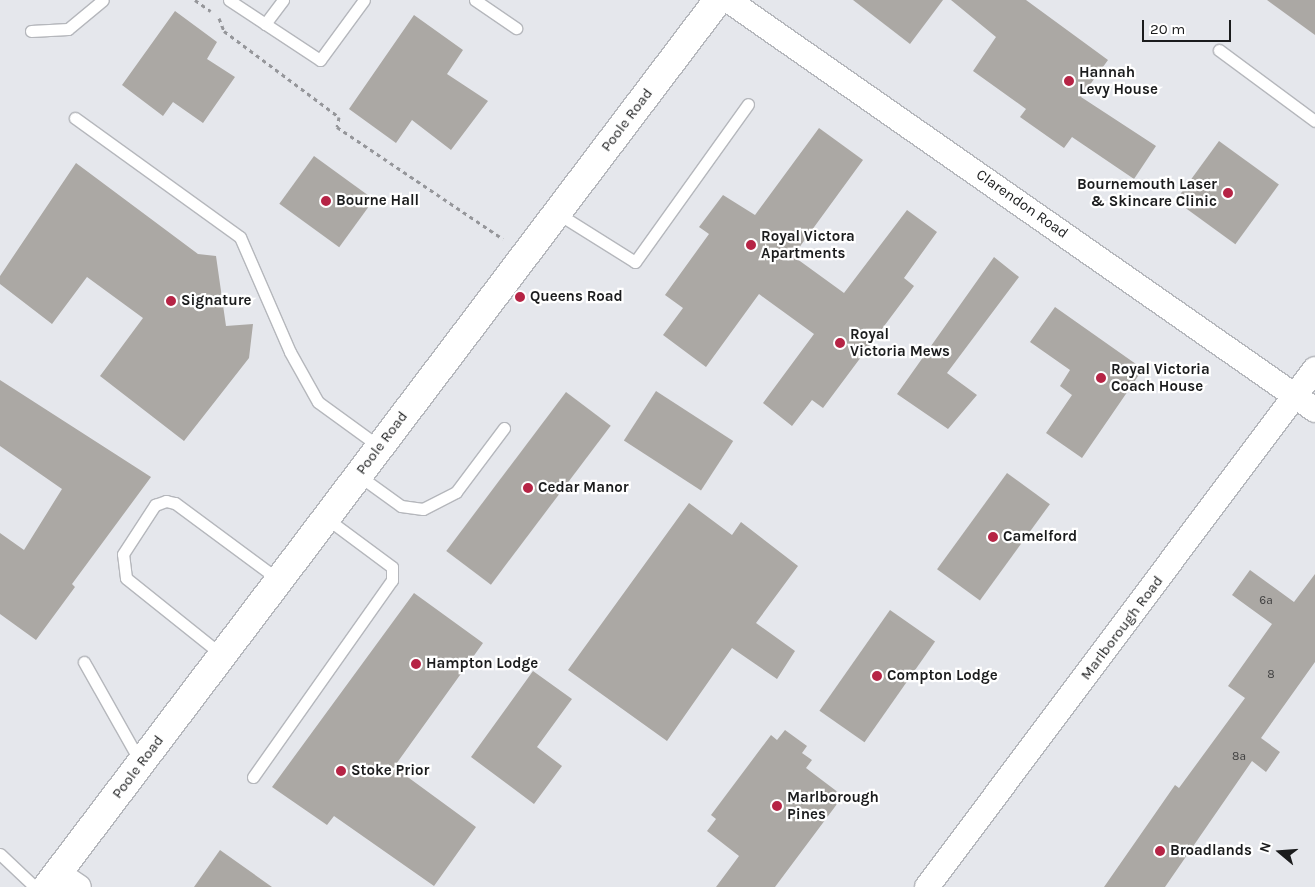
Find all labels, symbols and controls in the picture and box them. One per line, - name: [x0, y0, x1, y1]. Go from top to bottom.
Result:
- scale bar: [1145, 10, 1234, 42]
- text: 20 m: [1150, 20, 1185, 38]
- place label: Hannah Levy House: [1079, 63, 1158, 98]
- marker: Hannah Levy House: [1063, 75, 1075, 87]
- street label: Poole Road: [597, 85, 657, 155]
- street label: Clarendon Road: [973, 166, 1071, 242]
- place label: Bournemouth Laser & Skincare Clinic: [1077, 175, 1217, 210]
- marker: Bournemouth Laser & Skincare Clinic: [1221, 186, 1235, 200]
- place label: Bourne Hall: [336, 192, 419, 210]
- marker: Bourne Hall: [320, 195, 332, 207]
- place label: Royal Victora Apartments: [761, 227, 855, 262]
- marker: Royal Victora Apartments: [745, 239, 757, 251]
- place label: Queens Road: [530, 288, 623, 306]
- marker: Queens Road: [514, 291, 526, 303]
- place label: Signature: [181, 292, 251, 310]
- marker: Signature: [165, 295, 177, 307]
- place label: Royal Victoria Mews: [850, 325, 950, 360]
- marker: Royal Victoria Mews: [834, 337, 846, 349]
- place label: Royal Victoria Coach House: [1111, 360, 1210, 395]
- marker: Royal Victoria Coach House: [1095, 372, 1107, 384]
- street label: Poole Road: [352, 408, 412, 478]
- place label: Cedar Manor: [538, 479, 629, 497]
- marker: Cedar Manor: [522, 482, 534, 494]
- place label: Camelford: [1003, 528, 1077, 546]
- marker: Camelford: [987, 531, 999, 543]
- street label: Marlborough Road: [1077, 572, 1167, 684]
- house number: 6a: [1259, 594, 1273, 608]
- place label: Hampton Lodge: [426, 655, 538, 673]
- marker: Hampton Lodge: [410, 658, 422, 670]
- place label: Compton Lodge: [887, 667, 998, 685]
- house number: 8: [1267, 668, 1275, 682]
- marker: Compton Lodge: [871, 670, 883, 682]
- street label: Poole Road: [108, 732, 168, 802]
- house number: 8a: [1232, 750, 1246, 764]
- place label: Stoke Prior: [351, 762, 429, 780]
- marker: Stoke Prior: [335, 765, 347, 777]
- place label: Marlborough Pines: [787, 788, 879, 823]
- marker: Marlborough Pines: [771, 800, 783, 812]
- north arrow: [1255, 827, 1305, 877]
- text: N: [1256, 840, 1275, 855]
- place label: Broadlands: [1170, 842, 1252, 860]
- marker: Broadlands: [1154, 845, 1166, 857]

